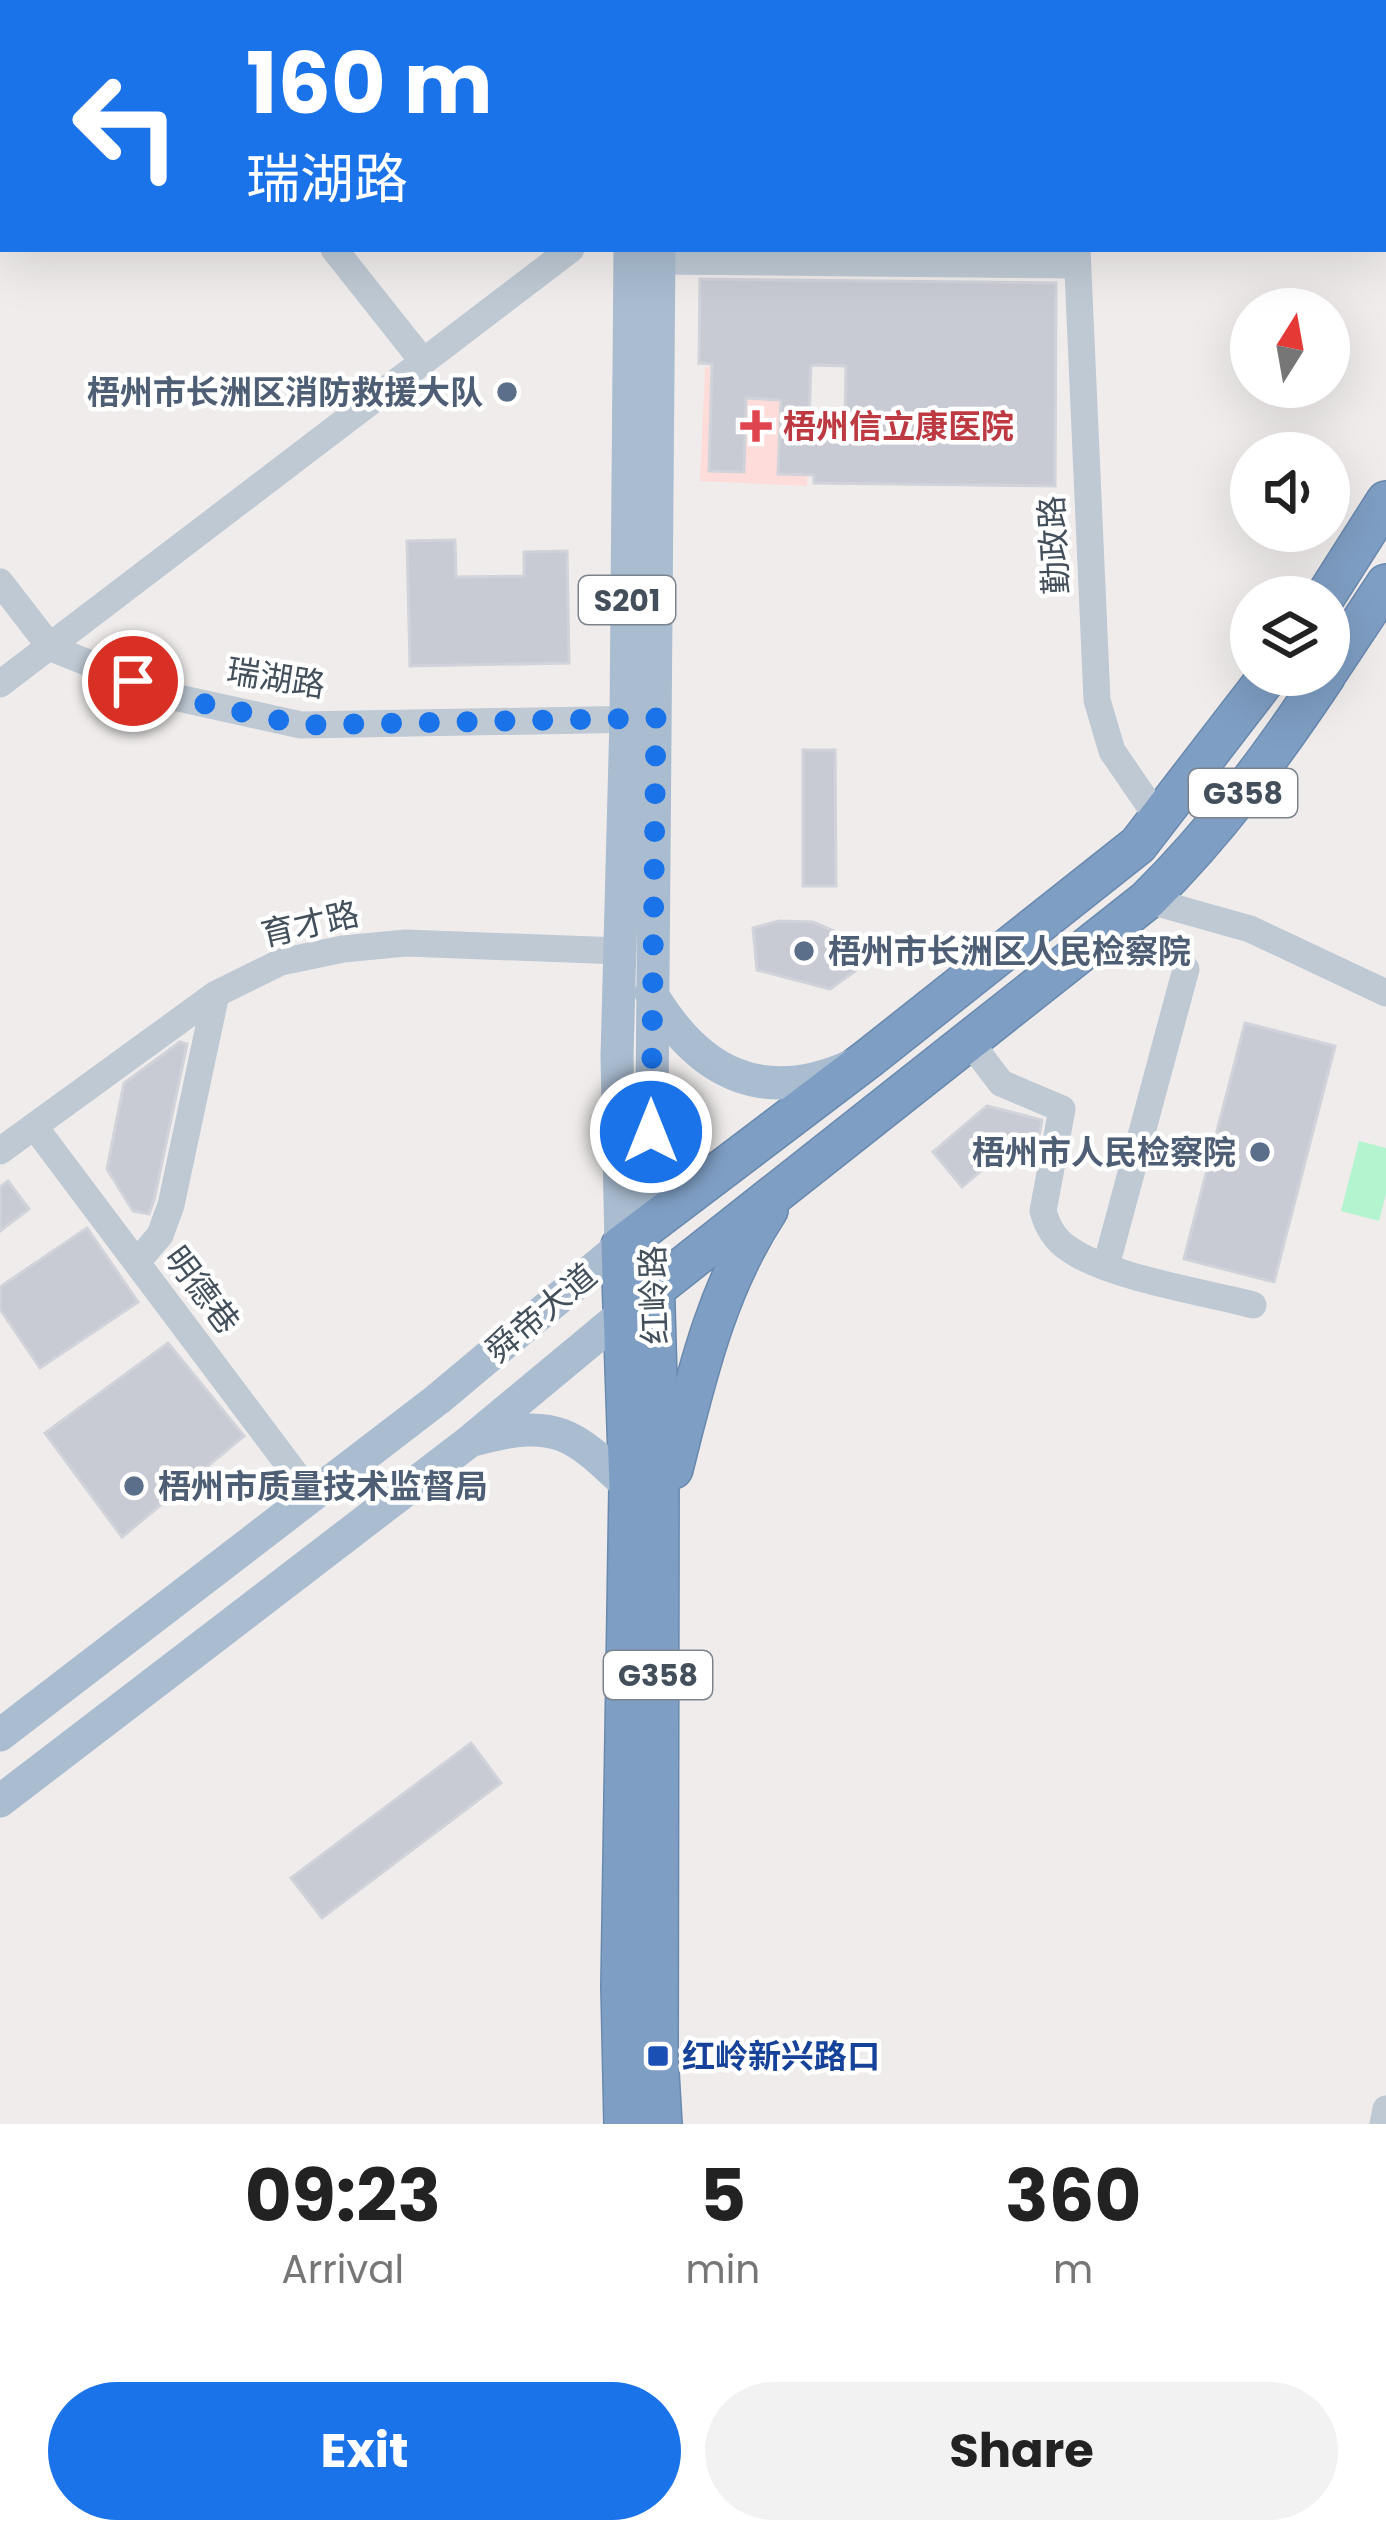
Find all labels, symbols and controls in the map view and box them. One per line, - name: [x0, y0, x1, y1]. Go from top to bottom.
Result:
- text: 160 m: [246, 25, 493, 142]
- icon: left: [48, 48, 204, 204]
- text: 瑞湖路: [246, 141, 408, 217]
- north arrow: [1230, 288, 1350, 408]
- map controls: [1230, 288, 1350, 696]
- place label: 梧州市长洲区消防救援大队: [87, 369, 483, 416]
- marker: 梧州市长洲区消防救援大队: [494, 379, 520, 405]
- place label: 梧州信立康医院: [783, 403, 1014, 450]
- marker: 梧州信立康医院: [740, 410, 772, 442]
- button: sound: [1230, 432, 1350, 552]
- street label: 勤政路: [1028, 494, 1080, 596]
- road number: S201: [579, 576, 675, 624]
- button: layers: [1230, 576, 1350, 696]
- pin: [82, 630, 184, 732]
- street label: 瑞湖路: [223, 647, 329, 709]
- icon: arrive: [100, 648, 166, 714]
- road number: G358: [1189, 769, 1297, 817]
- street label: 育才路: [256, 890, 364, 958]
- place label: 梧州市长洲区人民检察院: [828, 928, 1191, 975]
- marker: 梧州市长洲区人民检察院: [791, 938, 817, 964]
- position arrow: [588, 1069, 714, 1195]
- place label: 梧州市人民检察院: [972, 1129, 1236, 1176]
- marker: 梧州市人民检察院: [1247, 1139, 1273, 1165]
- street label: 明德巷: [153, 1236, 251, 1344]
- street label: 红岭路: [629, 1245, 679, 1345]
- street label: 舜帝大道: [475, 1253, 607, 1373]
- place label: 梧州市质量技术监督局: [158, 1463, 488, 1510]
- marker: 梧州市质量技术监督局: [121, 1473, 147, 1499]
- road number: G358: [604, 1651, 712, 1699]
- place label: 红岭新兴路口: [682, 2033, 880, 2080]
- marker: 红岭新兴路口: [645, 2043, 671, 2069]
- text: 09:23: [245, 2145, 441, 2246]
- text: 5: [700, 2145, 746, 2246]
- text: 360: [1005, 2145, 1141, 2246]
- text: Arrival: [281, 2242, 404, 2297]
- text: min: [686, 2242, 760, 2297]
- text: m: [1053, 2242, 1093, 2297]
- button: Exit: [48, 2382, 681, 2520]
- button: Share: [705, 2382, 1338, 2520]

